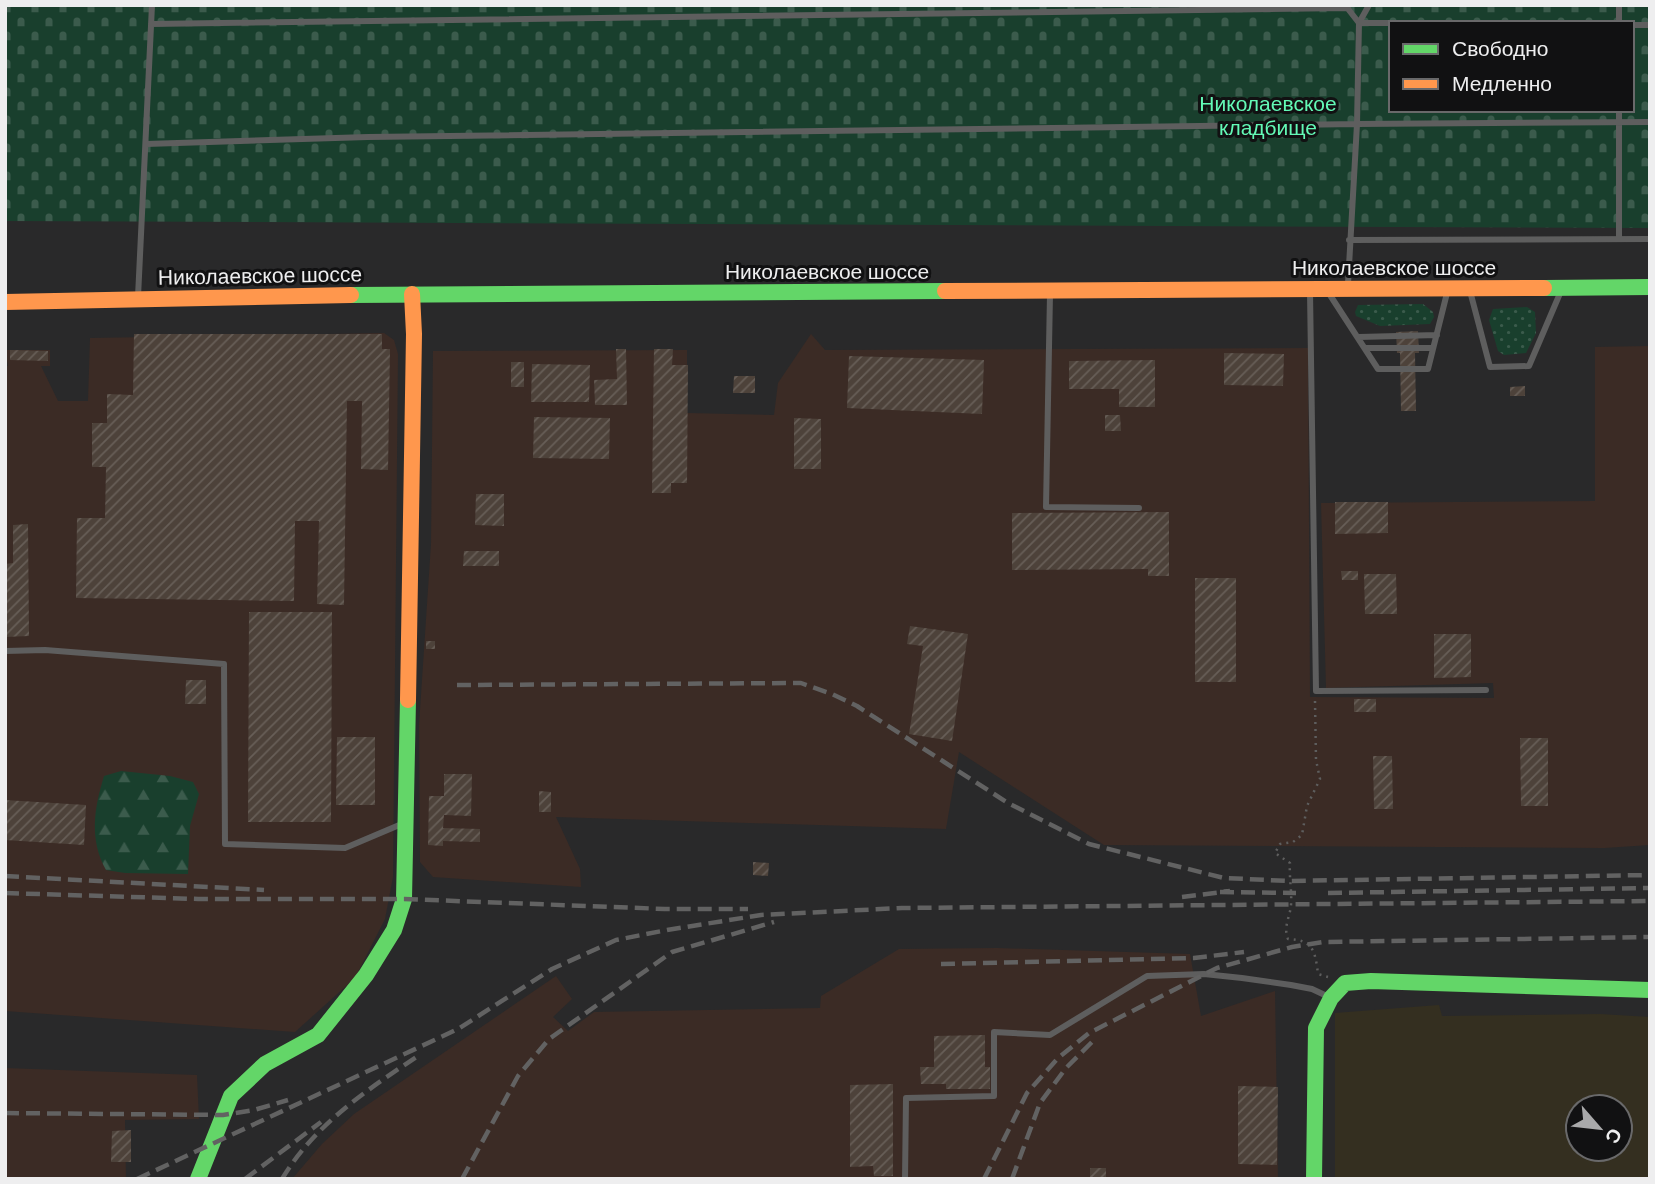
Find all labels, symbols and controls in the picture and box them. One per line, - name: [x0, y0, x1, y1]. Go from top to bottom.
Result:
- legend: [1389, 21, 1634, 112]
- text: Свободно: [1452, 35, 1549, 63]
- text: Медленно: [1452, 70, 1552, 98]
- park label: Николаевское кладбище: [1199, 90, 1337, 142]
- street label: Николаевское шоссе: [1292, 254, 1496, 282]
- street label: Николаевское шоссе: [725, 258, 929, 286]
- street label: Николаевское шоссе: [158, 260, 362, 292]
- north arrow: [1564, 1093, 1634, 1163]
- text: С: [1599, 1124, 1628, 1148]

